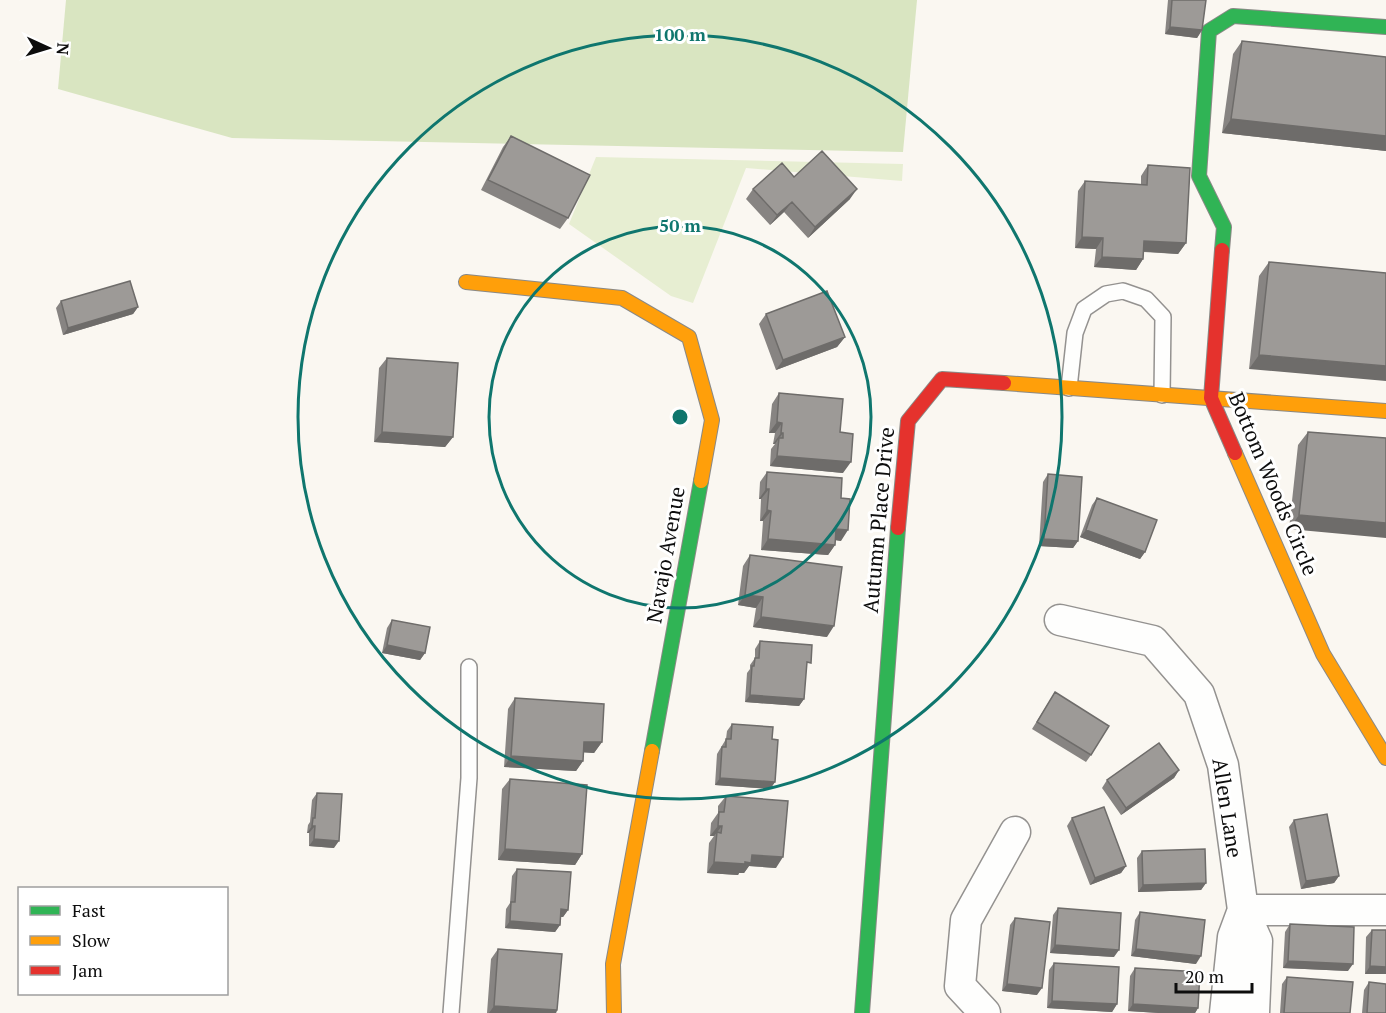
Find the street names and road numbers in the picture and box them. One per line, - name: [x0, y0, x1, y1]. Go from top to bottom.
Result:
- street label: Bottom Woods Circle: [1223, 388, 1325, 580]
- street label: Autumn Place Drive: [856, 426, 900, 614]
- street label: Navajo Avenue: [639, 484, 691, 625]
- street label: Allen Lane: [1206, 756, 1250, 860]

